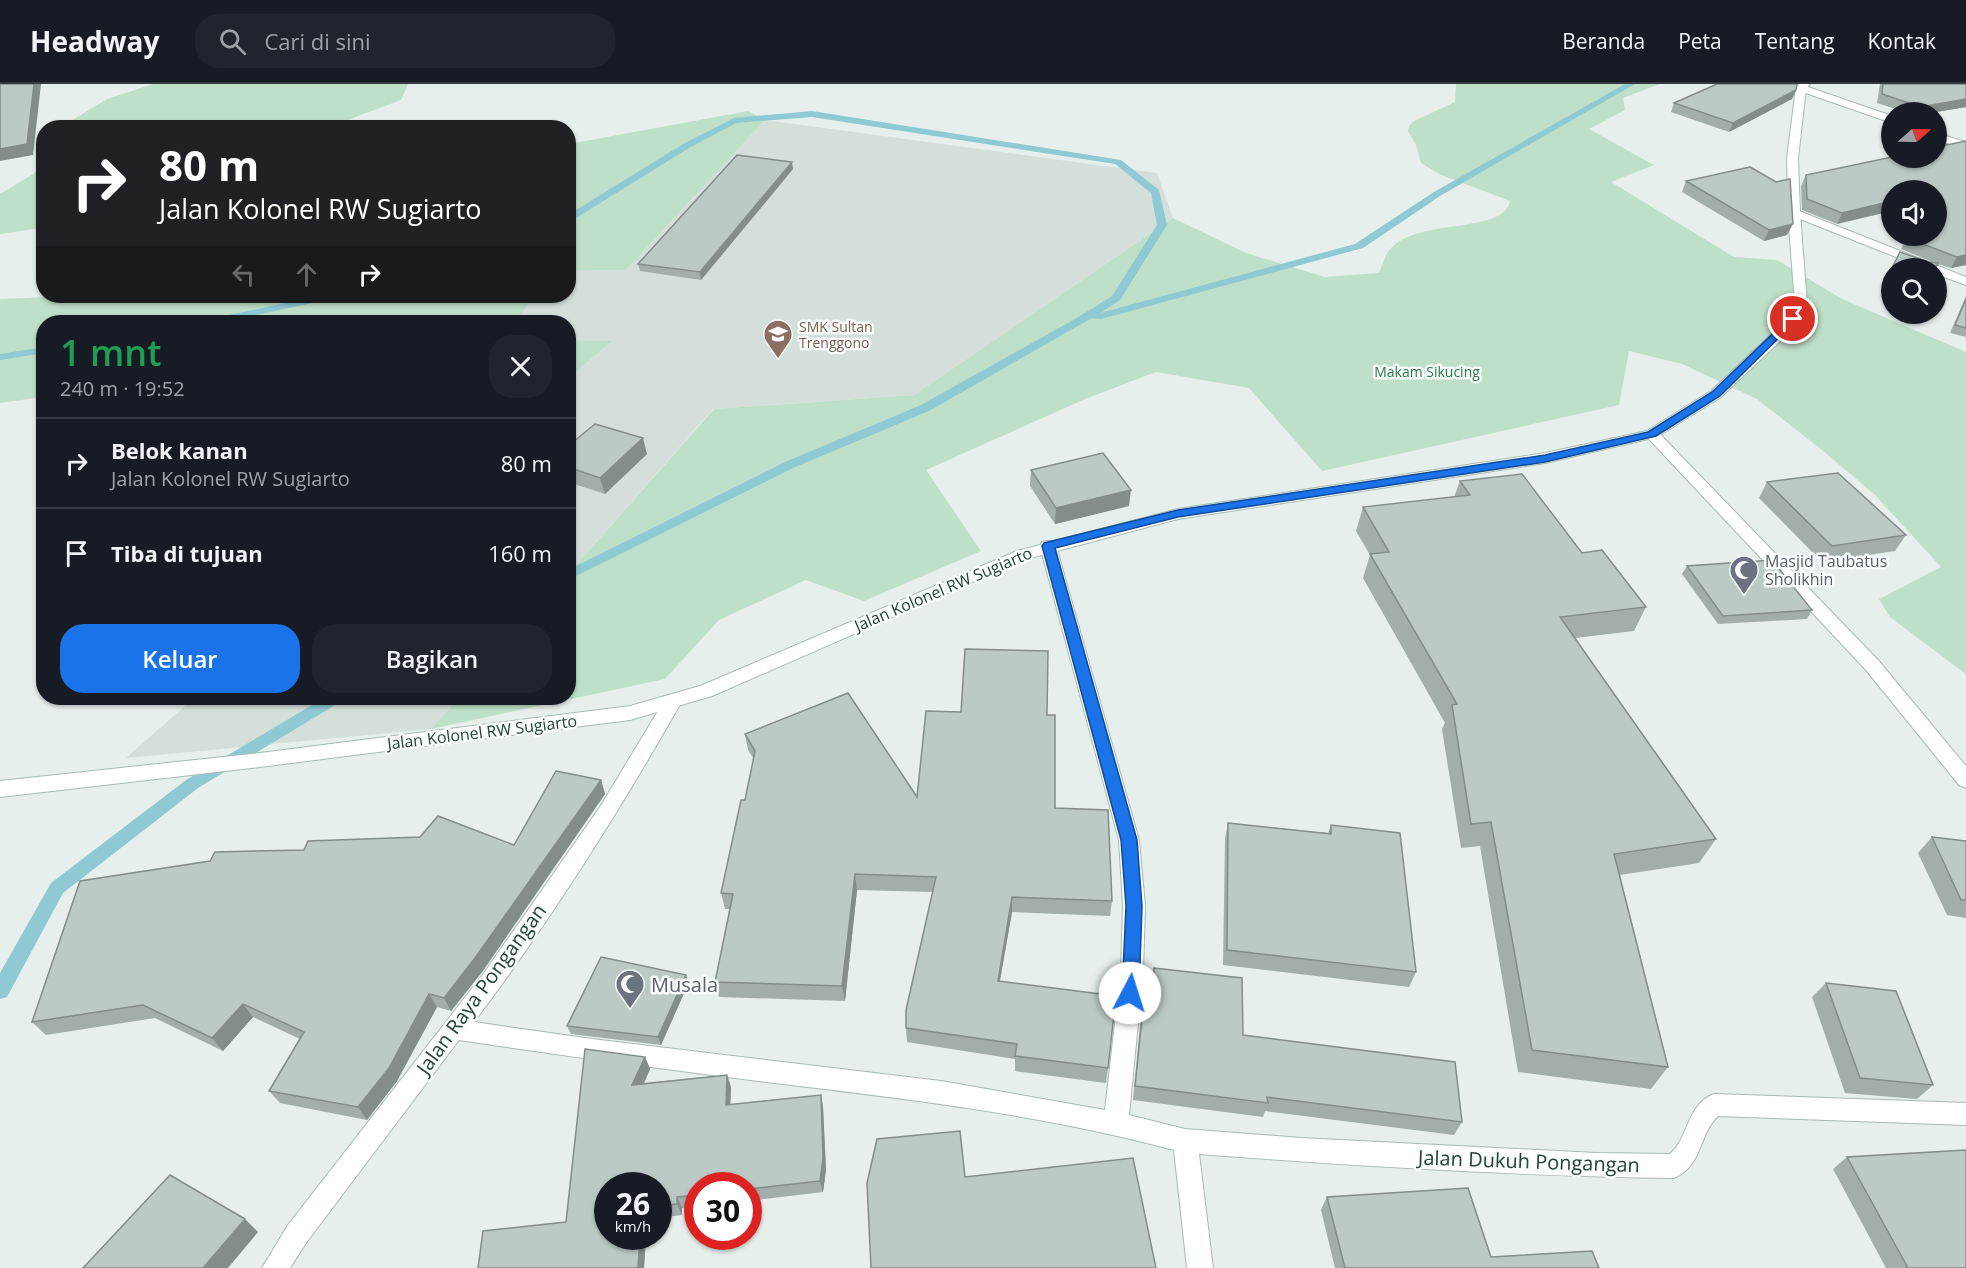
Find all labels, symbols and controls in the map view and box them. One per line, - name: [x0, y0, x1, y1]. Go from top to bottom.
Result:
- search box: [195, 14, 615, 68]
- text: Headway: [30, 22, 159, 60]
- icon: search: [216, 25, 249, 58]
- text: Cari di sini: [264, 26, 371, 56]
- text: Beranda: [1562, 27, 1645, 55]
- text: Peta: [1678, 27, 1722, 55]
- text: Tentang: [1755, 27, 1834, 55]
- text: Kontak: [1867, 27, 1936, 55]
- north arrow: [1881, 102, 1947, 168]
- map controls: [1881, 102, 1947, 324]
- text: 80 m: [159, 136, 259, 193]
- icon: right: [60, 144, 138, 222]
- button: sound: [1881, 180, 1947, 246]
- text: Jalan Kolonel RW Sugiarto: [159, 190, 481, 227]
- icon: left: [227, 258, 260, 291]
- icon: ahead: [290, 258, 323, 291]
- icon: right: [353, 258, 386, 291]
- button: search: [1881, 258, 1947, 324]
- pin: [1767, 293, 1818, 344]
- icon: arrive: [1776, 302, 1809, 335]
- place label: SMK Sultan Trenggono: [799, 317, 873, 352]
- school or university icon: SMK Sultan Trenggono: [762, 318, 794, 360]
- text: 1 mnt: [60, 328, 161, 377]
- button: close: [489, 335, 552, 398]
- park label: Makam Sikucing: [1374, 362, 1480, 381]
- text: 240 m · 19:52: [60, 375, 185, 402]
- text: Belok kanan: [111, 435, 248, 465]
- icon: right: [60, 447, 93, 480]
- text: 80 m: [501, 448, 552, 478]
- text: Jalan Kolonel RW Sugiarto: [111, 465, 350, 492]
- icon: arrive: [60, 537, 93, 570]
- text: Tiba di tujuan: [111, 538, 263, 568]
- text: 160 m: [488, 538, 552, 568]
- street label: Jalan Kolonel RW Sugiarto: [849, 542, 1035, 637]
- place label: Masjid Taubatus Sholikhin: [1765, 550, 1887, 590]
- mosque icon: Masjid Taubatus Sholikhin: [1728, 554, 1760, 596]
- button: Keluar: [60, 624, 300, 693]
- button: Bagikan: [312, 624, 552, 693]
- street label: Jalan Kolonel RW Sugiarto: [384, 709, 578, 755]
- street label: Jalan Raya Pongangan: [409, 898, 552, 1081]
- position arrow: [1098, 961, 1162, 1025]
- mosque icon: Musala: [614, 968, 646, 1010]
- place label: Musala: [651, 971, 718, 998]
- street label: Jalan Dukuh Pongangan: [1416, 1144, 1640, 1178]
- speed limit sign: 30: [684, 1172, 762, 1250]
- text: 26: [616, 1183, 650, 1224]
- text: km/h: [615, 1216, 651, 1236]

